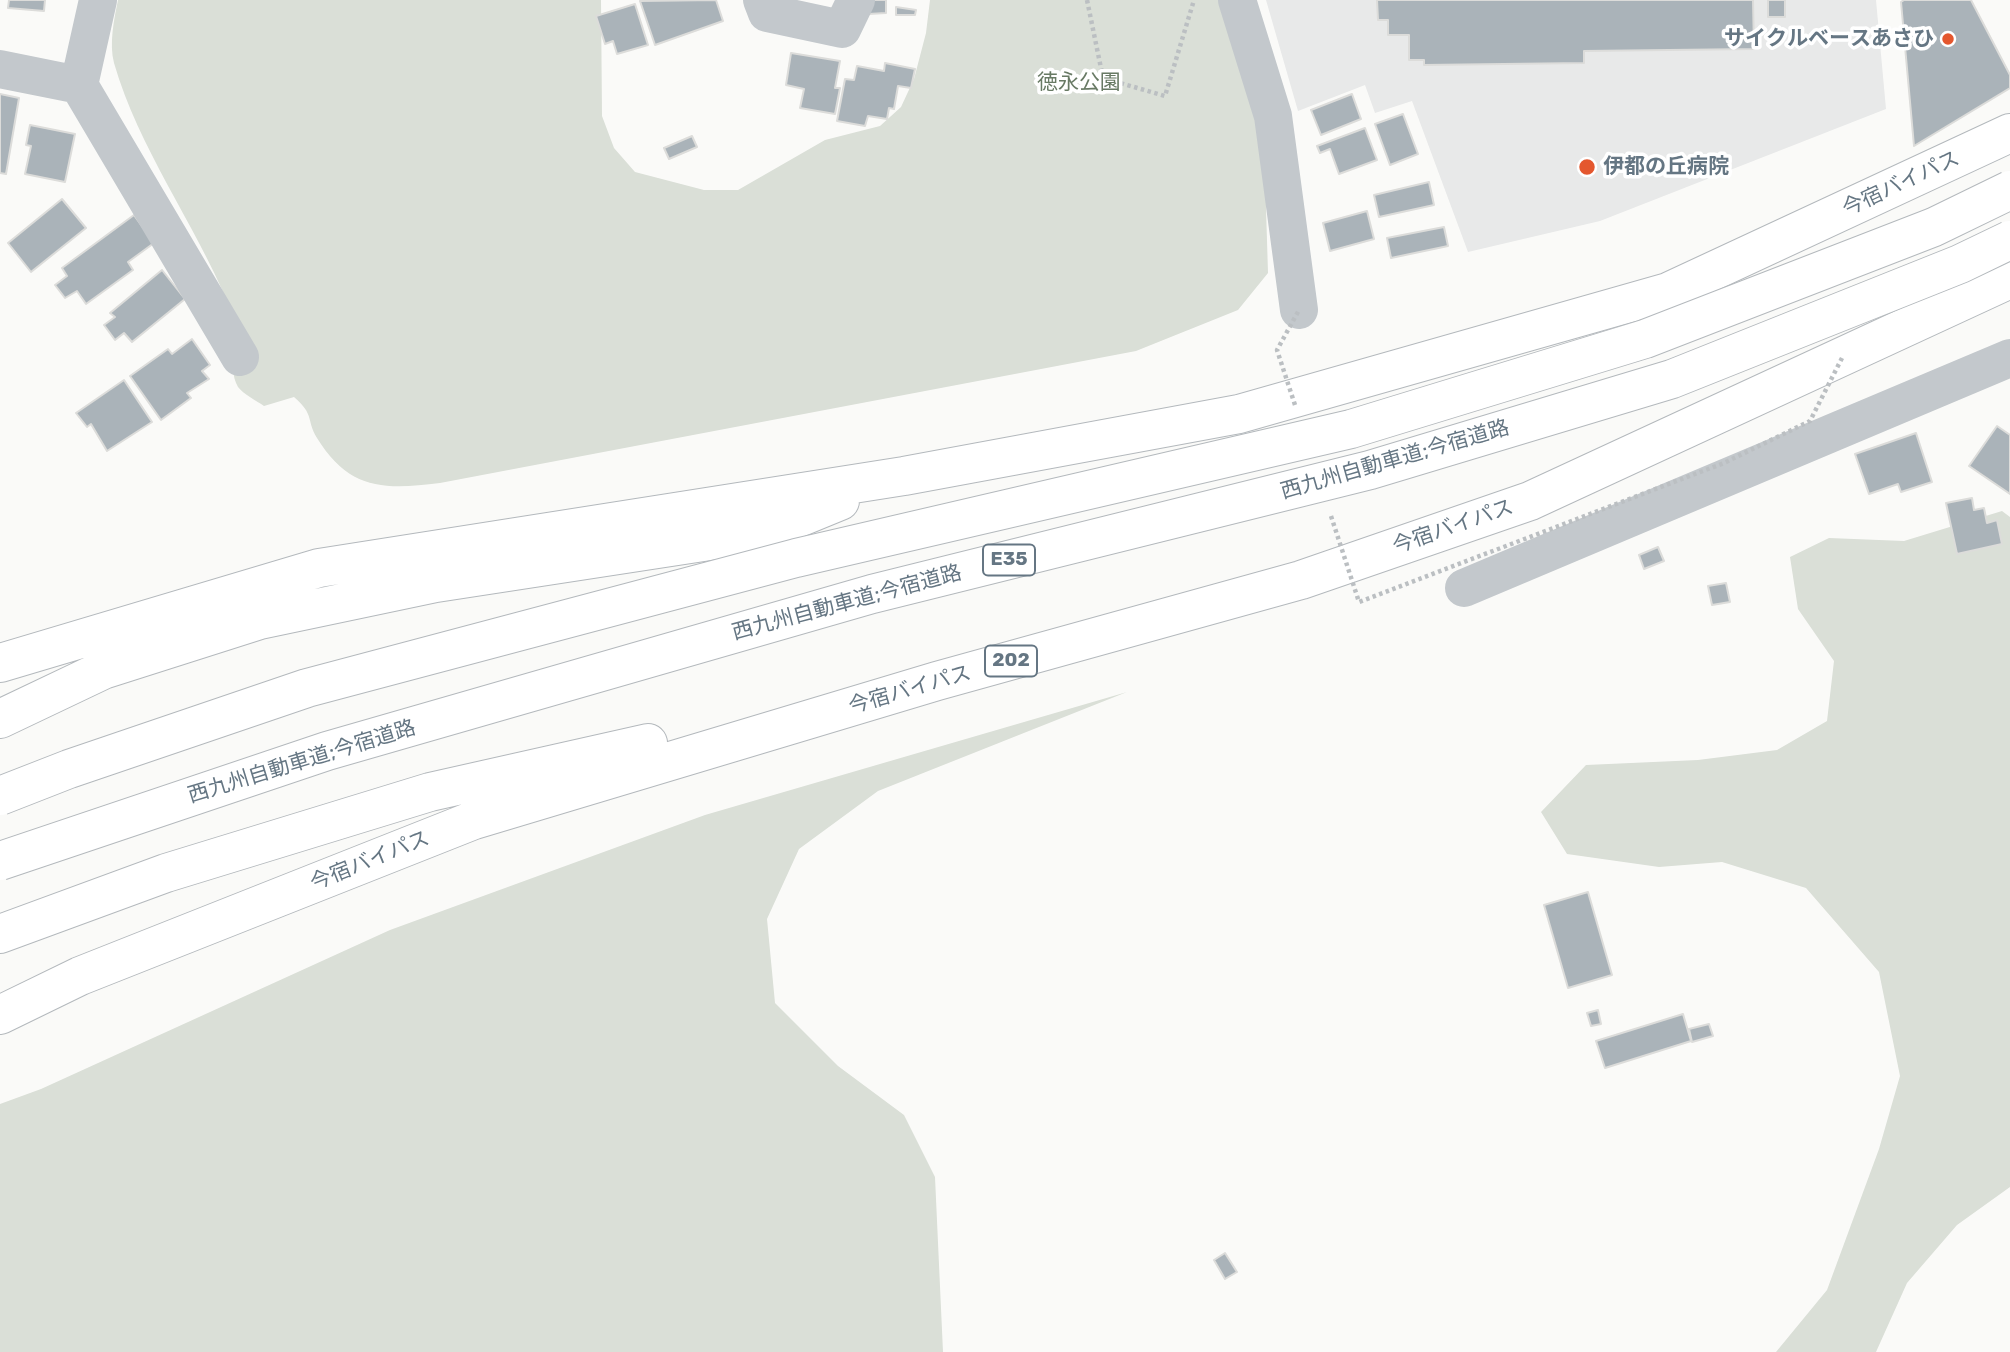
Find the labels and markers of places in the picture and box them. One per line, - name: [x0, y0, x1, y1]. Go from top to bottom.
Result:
- place label: サイクルベースあさひ: [1724, 26, 1934, 52]
- marker: サイクルベースあさひ: [1940, 31, 1956, 47]
- place label: 伊都の丘病院: [1603, 154, 1729, 180]
- marker: 伊都の丘病院: [1577, 157, 1597, 177]

